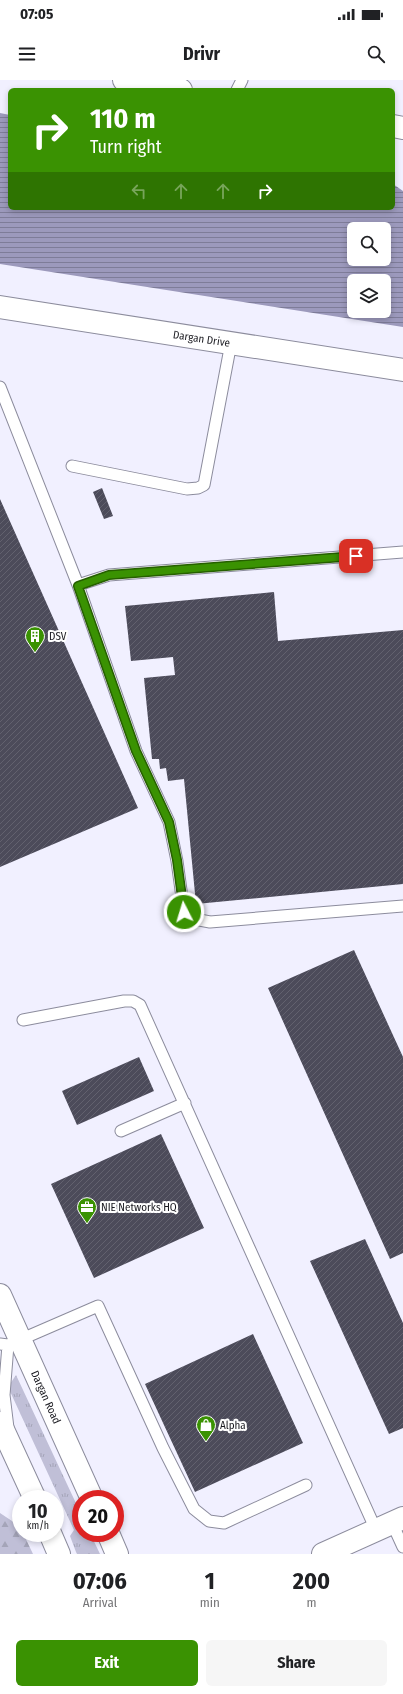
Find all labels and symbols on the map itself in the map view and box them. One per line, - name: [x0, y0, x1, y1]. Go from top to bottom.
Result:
- street label: Dargan Drive: [172, 328, 231, 349]
- pin: [339, 539, 373, 573]
- building icon: DSV: [24, 625, 46, 653]
- place label: DSV: [49, 630, 67, 643]
- position arrow: [163, 891, 205, 933]
- office icon: NIE Networks HQ: [76, 1196, 98, 1224]
- place label: NIE Networks HQ: [101, 1201, 177, 1214]
- street label: Dargan Road: [28, 1368, 64, 1426]
- shop icon: Alpha: [195, 1414, 217, 1442]
- place label: Alpha: [220, 1419, 246, 1432]
- speed limit sign: 20: [72, 1490, 124, 1542]

